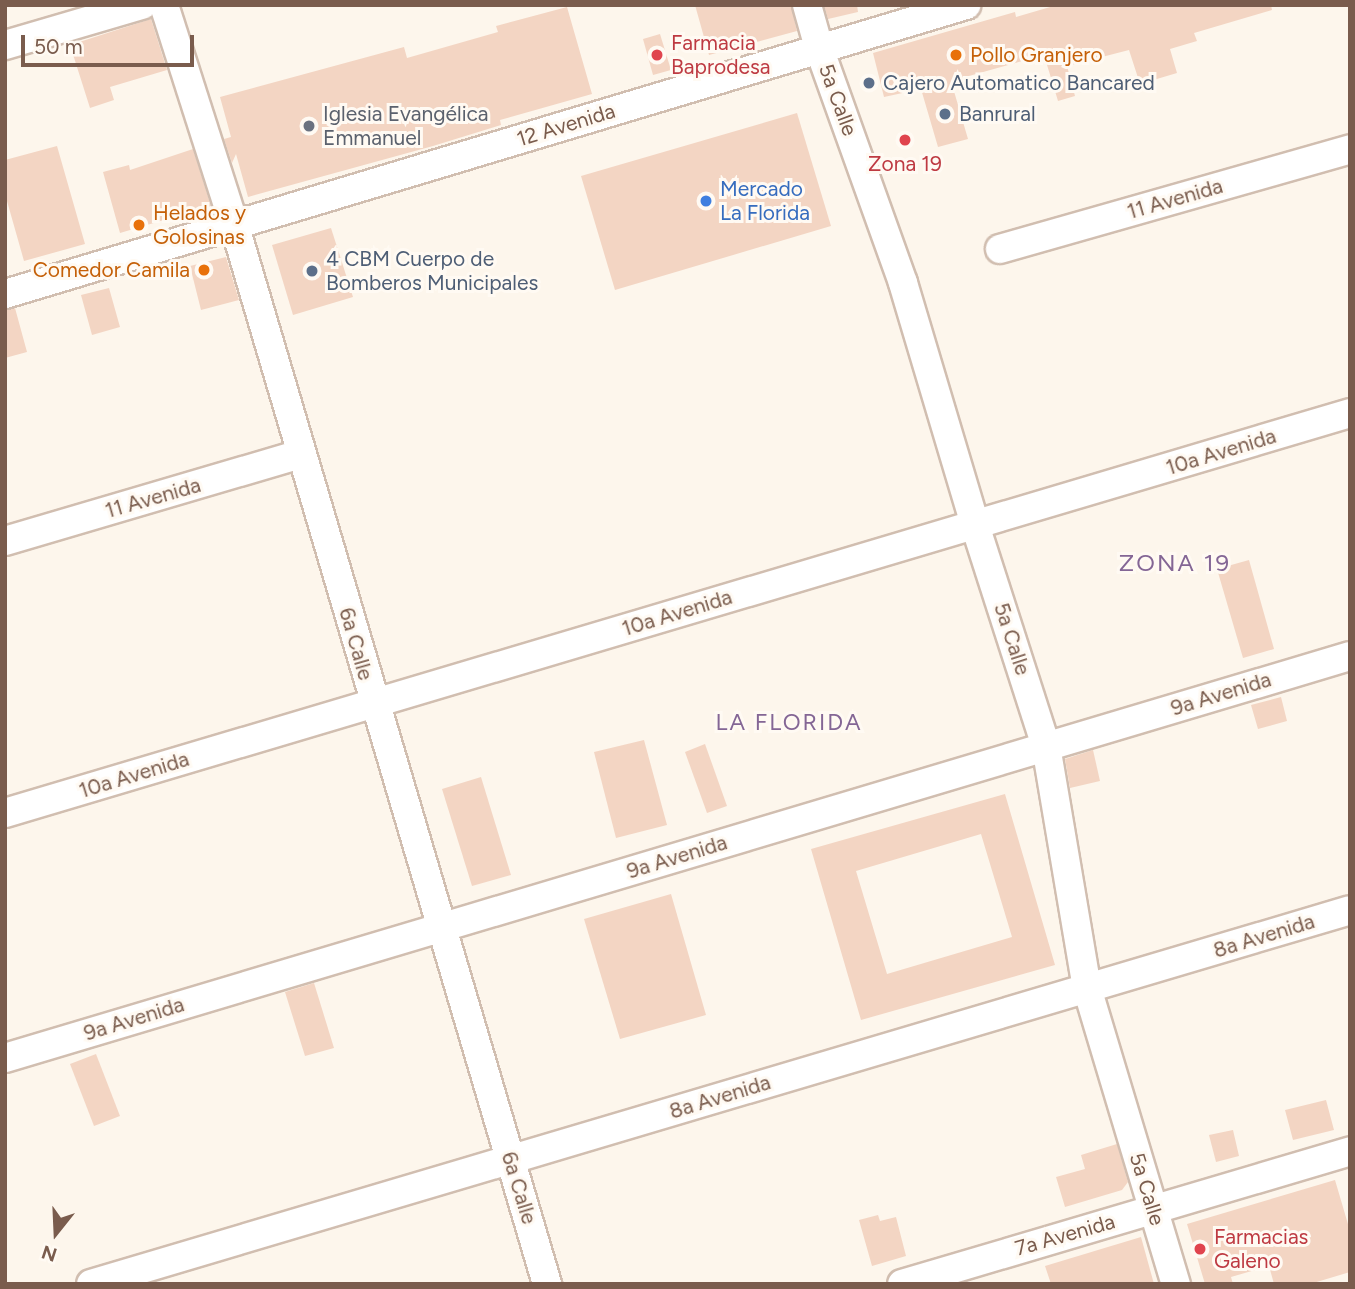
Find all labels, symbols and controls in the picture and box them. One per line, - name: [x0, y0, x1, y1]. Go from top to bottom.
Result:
- scale bar: [24, 21, 198, 65]
- place label: Farmacia Baprodesa: [671, 30, 770, 80]
- text: 50 m: [34, 34, 83, 59]
- place label: Pollo Granjero: [970, 42, 1103, 68]
- marker: Farmacia Baprodesa: [649, 47, 665, 63]
- marker: Pollo Granjero: [948, 47, 964, 63]
- street label: 5a Calle: [813, 61, 863, 139]
- place label: Cajero Automatico Bancared: [883, 70, 1155, 96]
- marker: Cajero Automatico Bancared: [861, 75, 877, 91]
- street label: 12 Avenida: [514, 98, 618, 152]
- place label: Iglesia Evangélica Emmanuel: [323, 101, 489, 151]
- place label: Banrural: [959, 101, 1036, 127]
- marker: Banrural: [937, 106, 953, 122]
- marker: Iglesia Evangélica Emmanuel: [301, 118, 317, 134]
- marker: Zona 19: [897, 132, 913, 148]
- place label: Zona 19: [868, 151, 942, 177]
- street label: 11 Avenida: [1124, 173, 1226, 225]
- place label: Mercado La Florida: [720, 176, 810, 226]
- marker: Mercado La Florida: [698, 193, 714, 209]
- place label: Helados y Golosinas: [153, 200, 246, 250]
- marker: Helados y Golosinas: [131, 217, 147, 233]
- place label: 4 CBM Cuerpo de Bomberos Municipales: [326, 246, 538, 296]
- place label: Comedor Camila: [33, 257, 190, 283]
- marker: Comedor Camila: [196, 262, 212, 278]
- marker: 4 CBM Cuerpo de Bomberos Municipales: [304, 263, 320, 279]
- street label: 10a Avenida: [1163, 423, 1279, 481]
- street label: 11 Avenida: [102, 472, 204, 524]
- district label: ZONA 19: [1120, 549, 1230, 577]
- street label: 10a Avenida: [619, 584, 735, 642]
- street label: 5a Calle: [989, 600, 1035, 678]
- street label: 6a Calle: [334, 605, 378, 683]
- street label: 9a Avenida: [1168, 667, 1274, 721]
- district label: LA FLORIDA: [717, 708, 861, 736]
- street label: 10a Avenida: [76, 746, 192, 804]
- street label: 9a Avenida: [624, 830, 730, 884]
- street label: 8a Avenida: [1210, 909, 1318, 963]
- street label: 9a Avenida: [81, 992, 187, 1046]
- street label: 8a Avenida: [666, 1070, 774, 1124]
- street label: 6a Calle: [496, 1149, 542, 1227]
- street label: 5a Calle: [1124, 1150, 1170, 1228]
- north arrow: [21, 1198, 91, 1268]
- street label: 7a Avenida: [1012, 1209, 1118, 1261]
- place label: Farmacias Galeno: [1214, 1224, 1308, 1274]
- text: N: [39, 1240, 60, 1267]
- marker: Farmacias Galeno: [1192, 1241, 1208, 1257]

